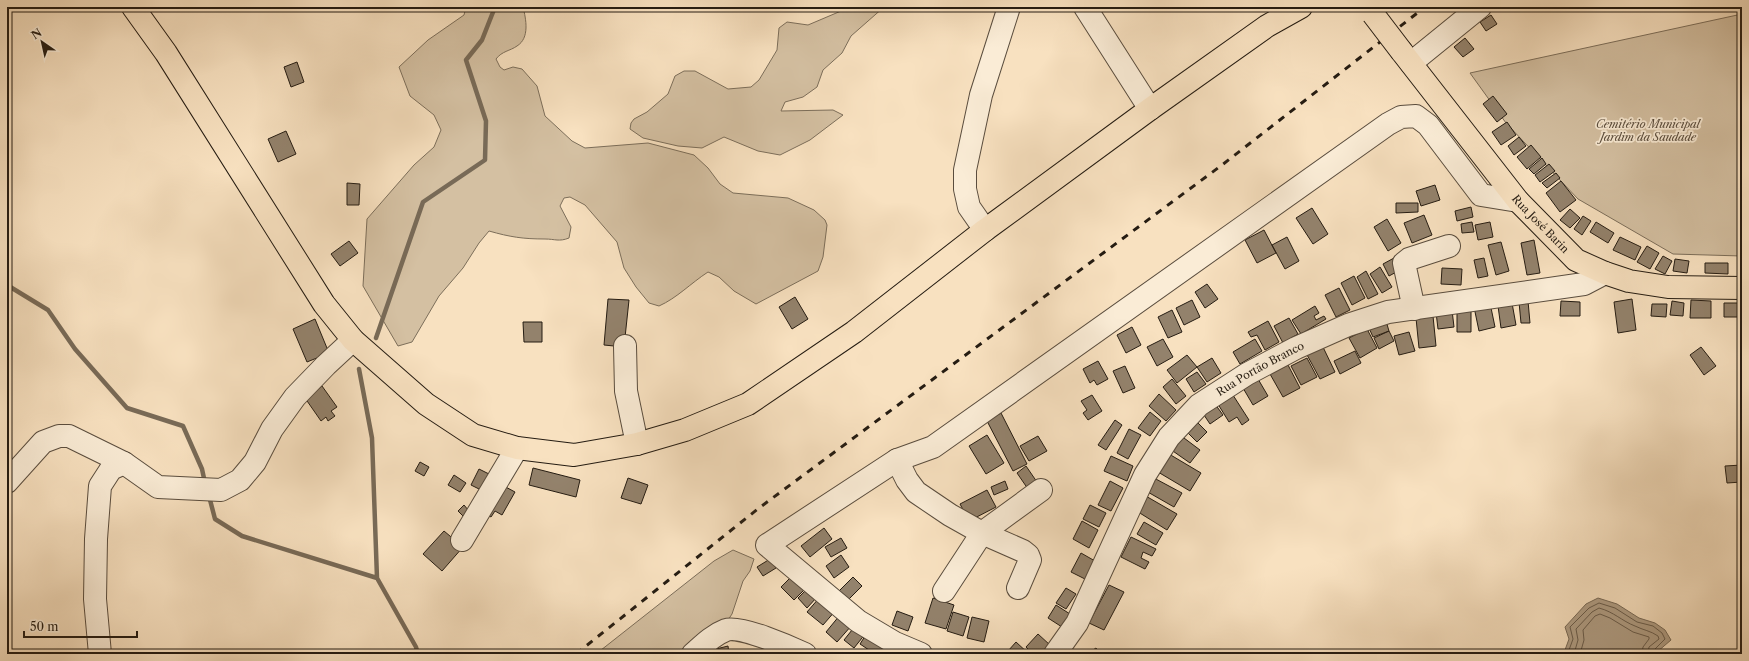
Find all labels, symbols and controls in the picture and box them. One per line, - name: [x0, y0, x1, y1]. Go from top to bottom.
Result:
- north arrow: [22, 22, 62, 62]
- text: N: [29, 25, 45, 42]
- park label: Cemitério Municipal Jardim da Saudade: [1596, 117, 1702, 144]
- street label: Rua José Barin: [1509, 192, 1572, 256]
- street label: Rua Portão Branco: [1214, 338, 1306, 399]
- scale bar: [24, 613, 137, 639]
- text: 50 m: [30, 619, 59, 634]

